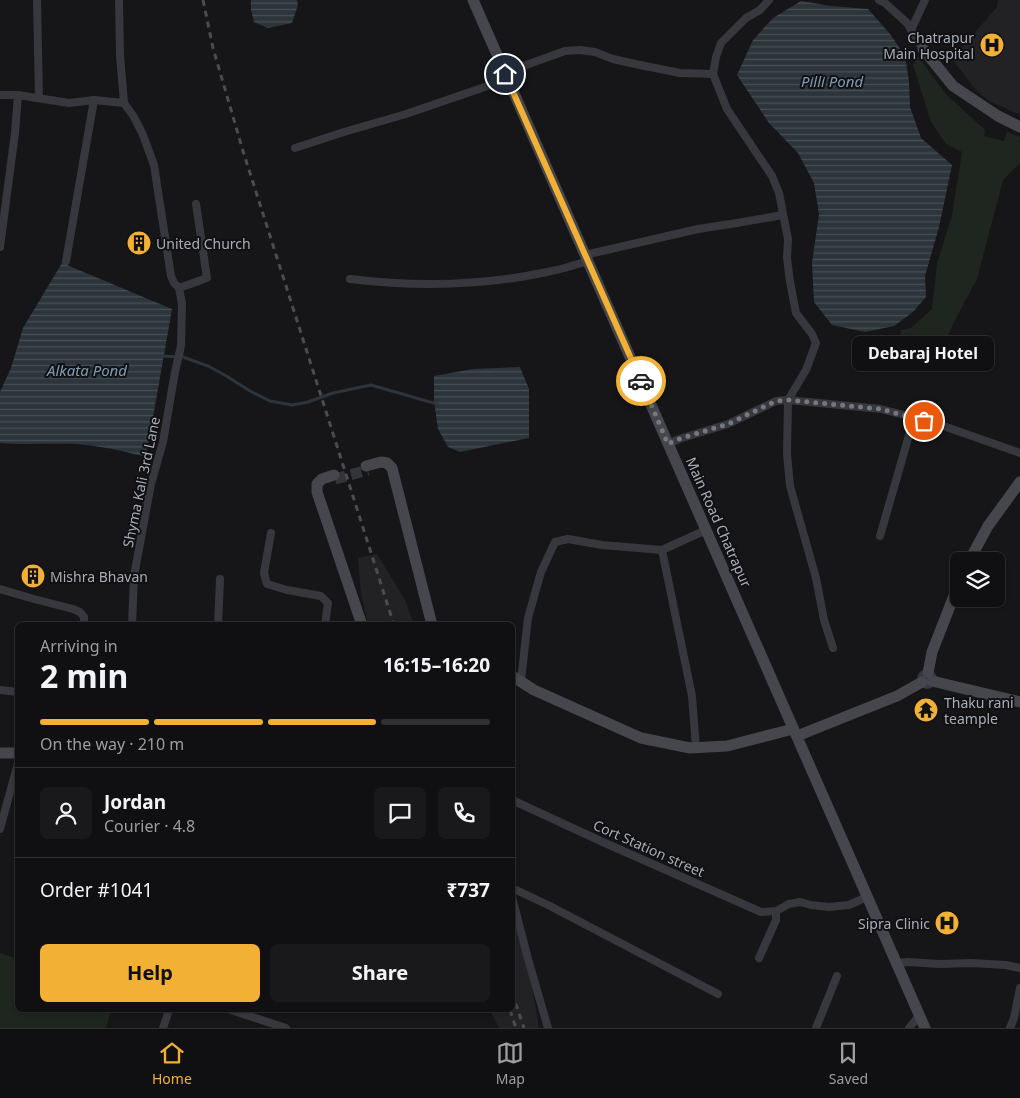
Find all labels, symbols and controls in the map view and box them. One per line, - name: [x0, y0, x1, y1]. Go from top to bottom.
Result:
- place label: Chatrapur Main Hospital: [883, 28, 974, 63]
- hospital icon: Chatrapur Main Hospital: [979, 32, 1005, 58]
- pin: [484, 53, 526, 95]
- icon: home: [491, 60, 519, 88]
- water label: Pilli Pond: [801, 71, 863, 91]
- building icon: United Church: [126, 230, 152, 256]
- place label: United Church: [156, 234, 251, 253]
- callout: Debaraj Hotel: [853, 336, 995, 371]
- text: Debaraj Hotel: [868, 342, 978, 364]
- courier: [616, 356, 666, 406]
- water label: Alkata Pond: [46, 360, 127, 380]
- icon: car: [627, 367, 655, 395]
- pin: [903, 400, 945, 442]
- icon: bag: [910, 407, 938, 435]
- street label: Shyma Kali 3rd Lane: [118, 415, 164, 549]
- street label: Main Road Chatrapur: [682, 454, 756, 590]
- map controls: [950, 552, 1005, 607]
- button: layers: [950, 552, 1005, 607]
- building icon: Mishra Bhavan: [20, 563, 46, 589]
- place label: Mishra Bhavan: [50, 567, 148, 586]
- text: Arriving in: [40, 635, 118, 657]
- text: 16:15–16:20: [383, 652, 490, 678]
- text: 2 min: [40, 654, 128, 697]
- place label: Thaku rani teample: [944, 693, 1014, 728]
- temple icon: Thaku rani teample: [913, 697, 939, 723]
- text: On the way · 210 m: [40, 733, 184, 755]
- button: person: [40, 787, 92, 839]
- button: chat: [374, 787, 426, 839]
- button: phone: [438, 787, 490, 839]
- text: Jordan: [104, 789, 166, 815]
- text: Courier · 4.8: [104, 815, 195, 837]
- street label: Cort Station street: [590, 815, 708, 881]
- text: Order #1041: [40, 877, 153, 903]
- text: ₹737: [447, 877, 490, 903]
- hospital icon: Sipra Clinic: [934, 910, 960, 936]
- place label: Sipra Clinic: [858, 914, 930, 933]
- button: Help: [40, 944, 260, 1002]
- button: Share: [270, 944, 490, 1002]
- tab: Home: [152, 1039, 192, 1088]
- tab: Map: [496, 1039, 525, 1088]
- tab: Saved: [829, 1039, 868, 1088]

